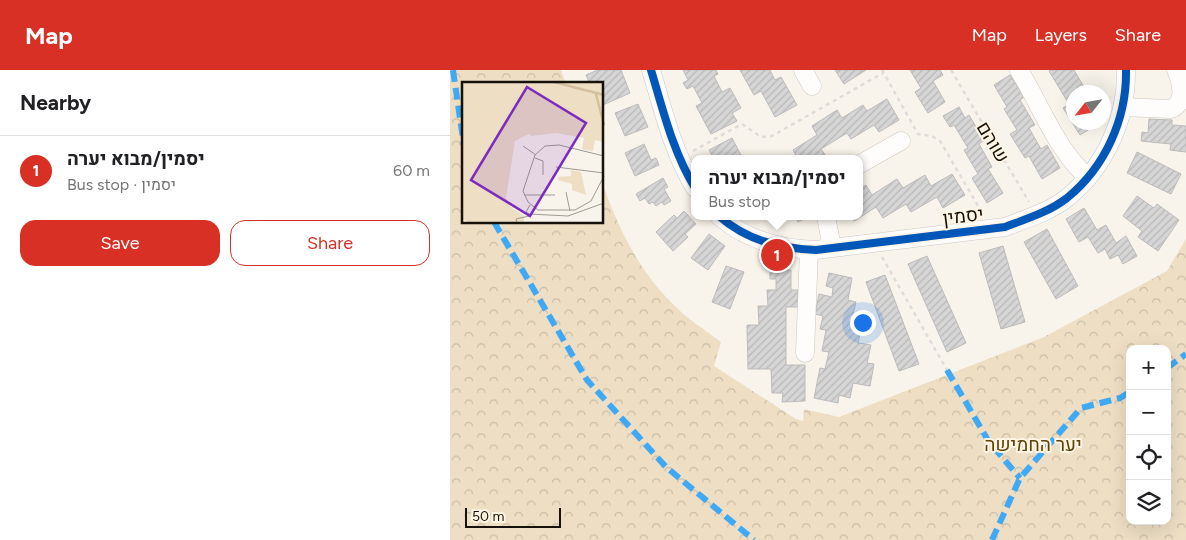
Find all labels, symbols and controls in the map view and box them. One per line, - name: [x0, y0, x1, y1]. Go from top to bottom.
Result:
- text: Map: [25, 21, 73, 50]
- text: Map: [972, 24, 1007, 46]
- text: Layers: [1035, 24, 1087, 46]
- text: Share: [1115, 24, 1161, 46]
- inset map: [462, 82, 604, 224]
- north arrow: [1066, 85, 1111, 130]
- text: Nearby: [20, 90, 91, 115]
- street label: שוהם: [972, 117, 1014, 167]
- text: יסמין/מבוא יערה: [67, 147, 205, 170]
- popup: [691, 155, 863, 220]
- text: 1: [33, 161, 39, 180]
- text: 60 m: [393, 161, 430, 180]
- text: יסמין/מבוא יערה: [708, 166, 846, 189]
- text: Bus stop · יסמין: [67, 175, 176, 194]
- text: Bus stop: [708, 192, 770, 211]
- street label: יסמין: [941, 202, 985, 230]
- button: Save: [20, 220, 220, 266]
- button: Share: [230, 220, 430, 266]
- pin: 1: [761, 236, 793, 274]
- your location: [850, 310, 876, 336]
- map controls: [1126, 345, 1171, 525]
- button: +: [1126, 345, 1171, 390]
- button: −: [1126, 390, 1171, 435]
- park label: יער החמישה: [984, 433, 1082, 456]
- button: locate: [1126, 435, 1171, 480]
- button: layers: [1126, 480, 1171, 525]
- scale bar: [465, 505, 561, 528]
- text: 50 m: [472, 508, 504, 525]

